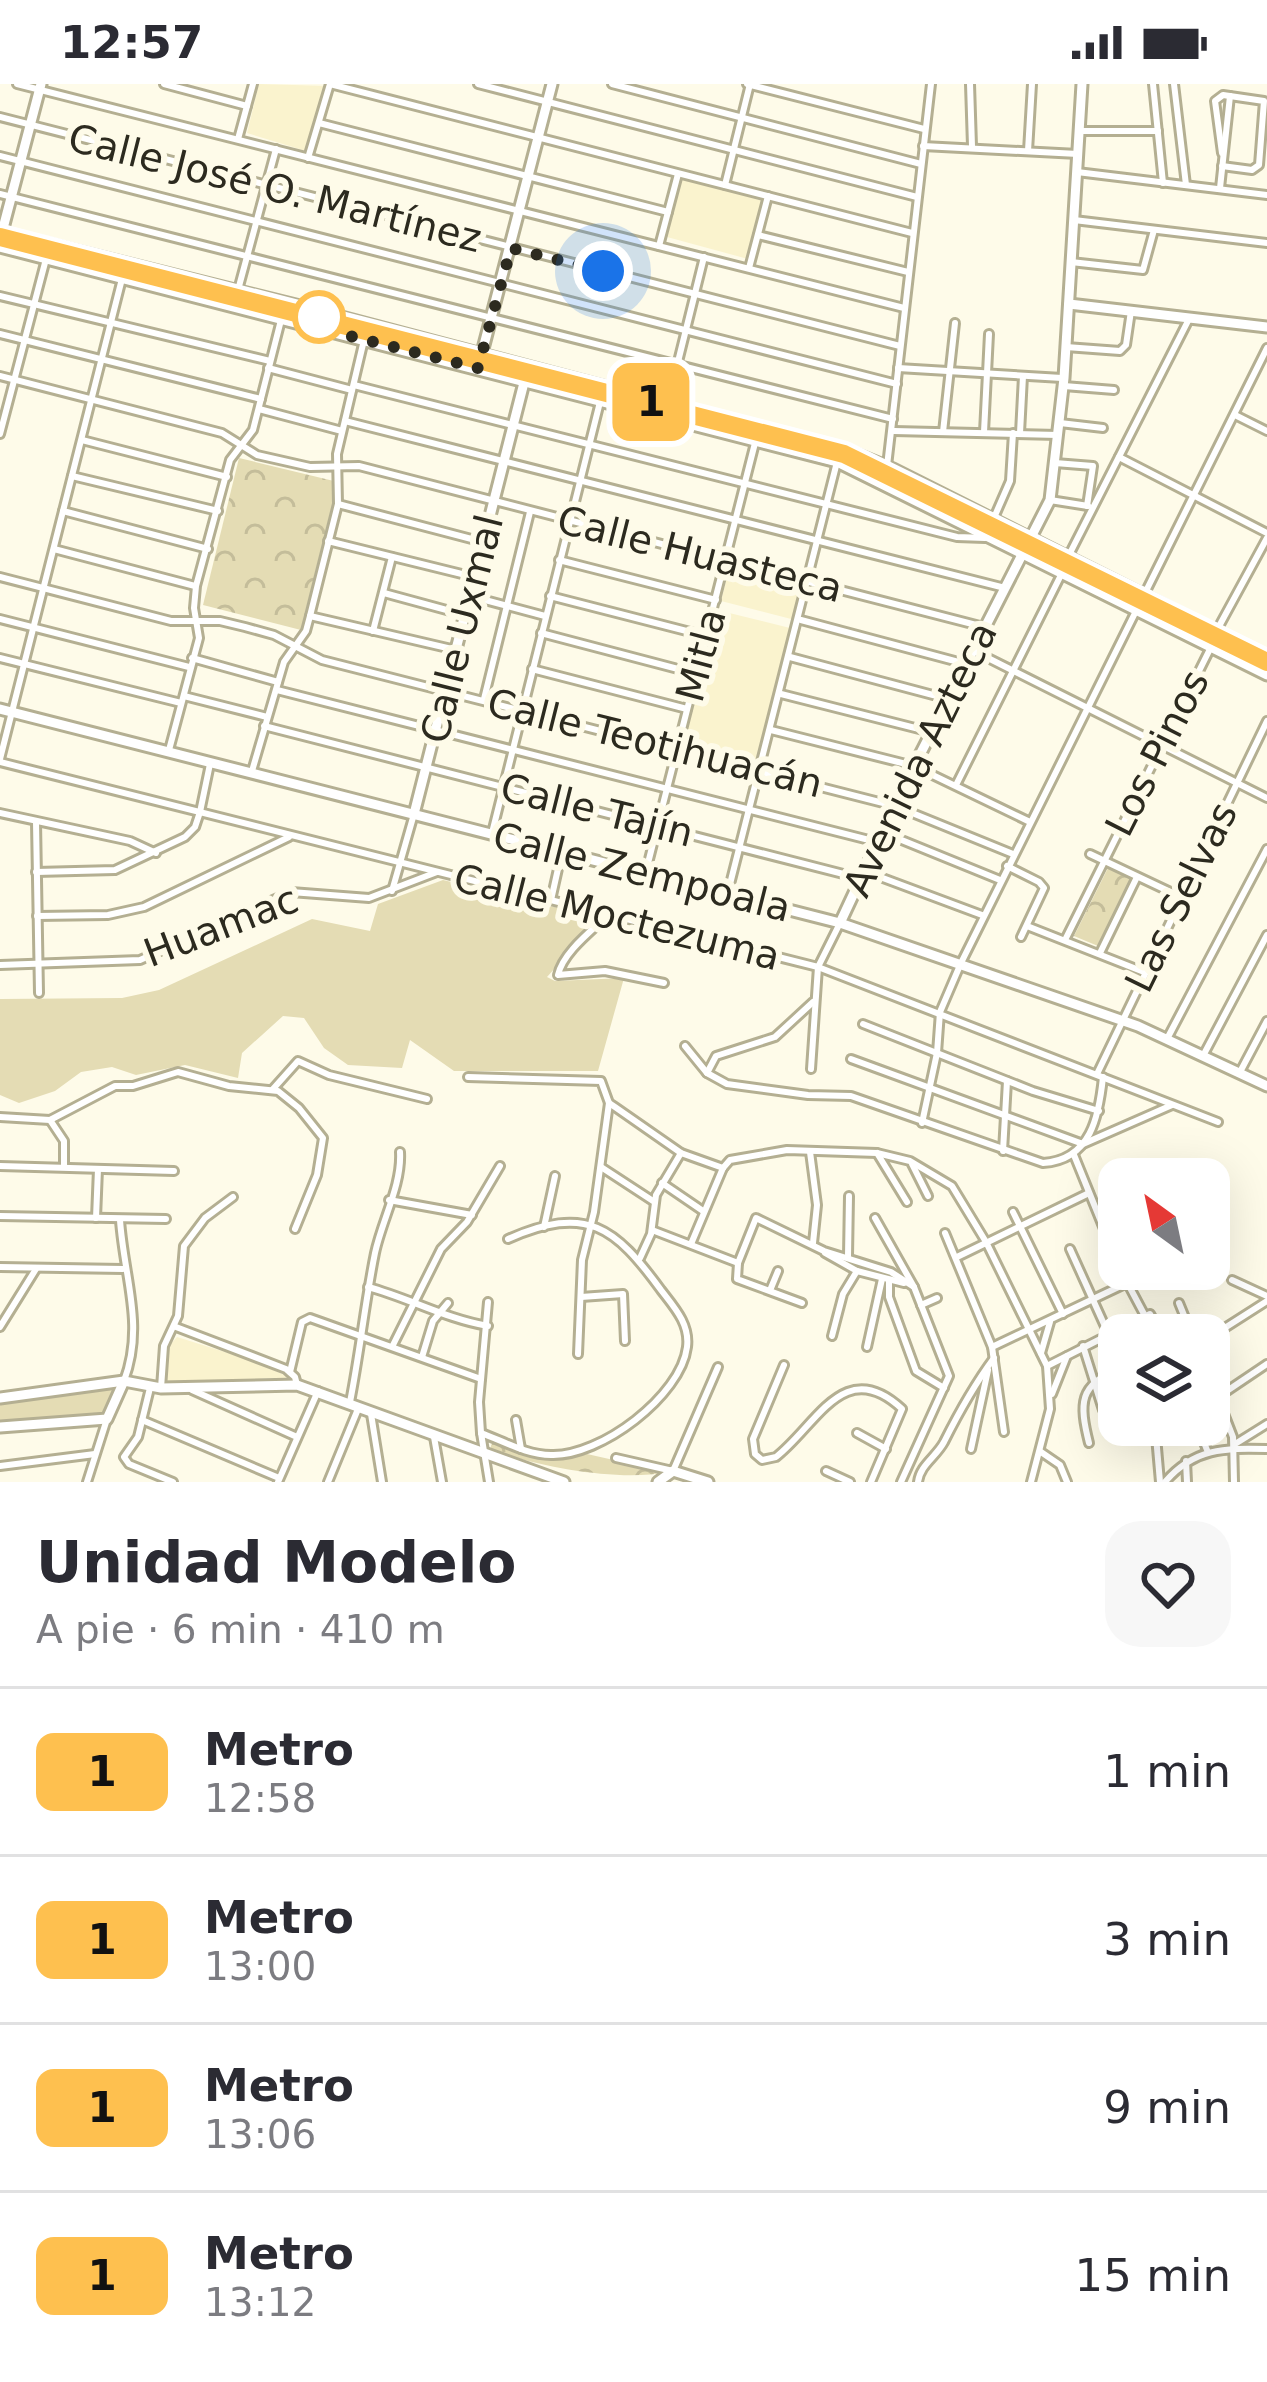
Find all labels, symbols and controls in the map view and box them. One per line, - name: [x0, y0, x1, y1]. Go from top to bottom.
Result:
- text: 12:57: [60, 16, 203, 69]
- street label: Calle José O. Martínez: [64, 115, 486, 261]
- your location: [573, 241, 633, 301]
- unlabelled marker: [294, 292, 344, 342]
- line badge: 1: [612, 363, 690, 441]
- text: 1: [636, 377, 666, 426]
- street label: Calle Huasteca: [553, 497, 847, 611]
- street label: Calle Uxmal: [412, 510, 512, 748]
- street label: Mitla: [667, 604, 735, 706]
- street label: Avenida Azteca: [834, 614, 1006, 904]
- street label: Los Pinos: [1096, 663, 1218, 843]
- street label: Calle Teotihuacán: [483, 680, 827, 806]
- street label: Calle Tajín: [496, 764, 698, 856]
- street label: Las Selvas: [1116, 795, 1246, 999]
- street label: Calle Zempoala: [489, 813, 795, 931]
- street label: Calle Moctezuma: [449, 855, 785, 979]
- street label: Huamac: [138, 876, 304, 976]
- north arrow: [1098, 1158, 1230, 1290]
- map controls: [1098, 1158, 1230, 1446]
- button: layers: [1098, 1314, 1230, 1446]
- button: heart: [1105, 1521, 1231, 1647]
- text: Unidad Modelo: [36, 1529, 516, 1595]
- text: A pie · 6 min · 410 m: [36, 1607, 445, 1652]
- text: Metro: [204, 1723, 354, 1776]
- text: 1 min: [1103, 1745, 1231, 1798]
- text: 1: [87, 1747, 117, 1796]
- text: 12:58: [204, 1776, 316, 1821]
- text: Metro: [204, 1891, 354, 1944]
- text: 3 min: [1103, 1913, 1231, 1966]
- text: 1: [87, 1915, 117, 1964]
- text: 13:00: [204, 1944, 316, 1989]
- text: Metro: [204, 2059, 354, 2112]
- text: 9 min: [1103, 2081, 1231, 2134]
- text: 1: [87, 2083, 117, 2132]
- text: 13:06: [204, 2112, 316, 2157]
- text: Metro: [204, 2227, 354, 2280]
- text: 15 min: [1075, 2249, 1231, 2302]
- text: 1: [87, 2251, 117, 2300]
- text: 13:12: [204, 2280, 316, 2325]

